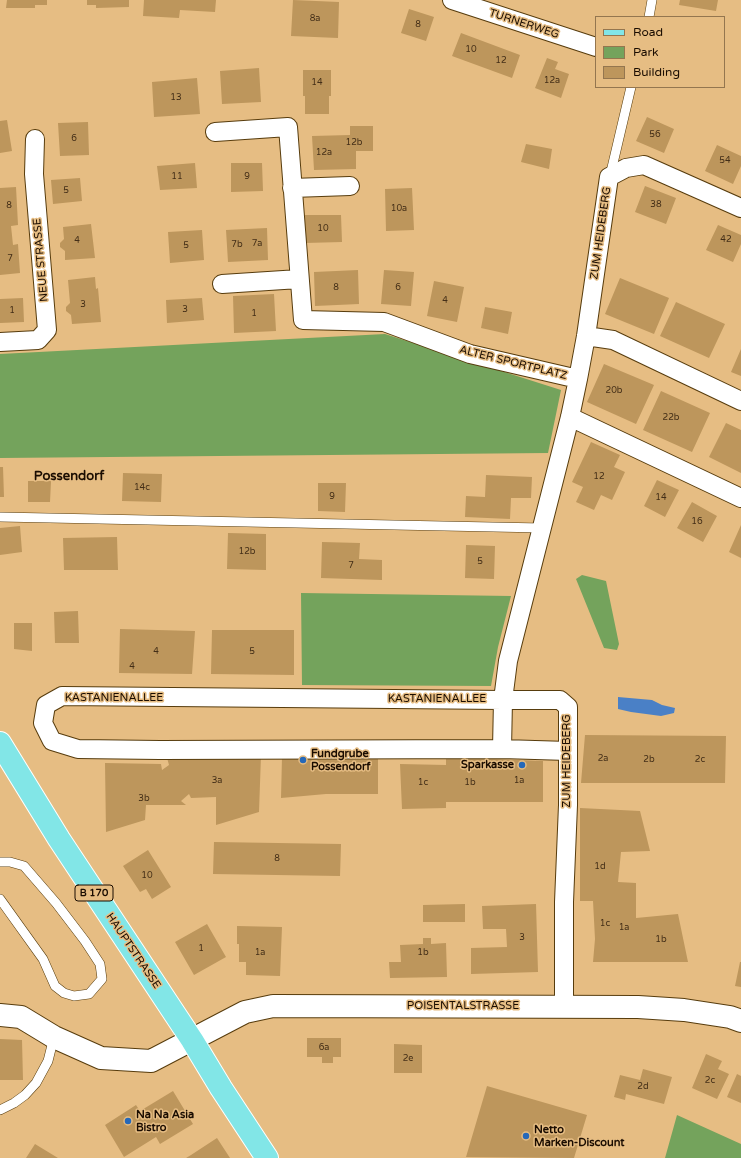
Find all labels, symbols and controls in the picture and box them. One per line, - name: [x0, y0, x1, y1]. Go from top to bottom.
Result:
- street label: TURNERWEG: [487, 6, 561, 42]
- house number: 8a: [310, 14, 320, 24]
- legend: [595, 16, 725, 88]
- house number: 8: [415, 20, 421, 30]
- text: Road: [633, 25, 663, 39]
- house number: 10: [465, 45, 477, 55]
- text: Park: [633, 45, 659, 59]
- house number: 12: [495, 56, 507, 66]
- text: Building: [633, 65, 680, 79]
- house number: 12a: [544, 76, 560, 86]
- house number: 14: [311, 78, 323, 88]
- house number: 13: [170, 93, 182, 103]
- house number: 56: [649, 130, 661, 140]
- house number: 6: [71, 134, 77, 144]
- house number: 12b: [346, 138, 362, 148]
- house number: 12a: [316, 148, 332, 158]
- house number: 54: [719, 156, 731, 166]
- house number: 11: [171, 172, 183, 182]
- house number: 9: [244, 172, 250, 182]
- house number: 5: [63, 186, 69, 196]
- street label: ZUM HEIDEBERG: [588, 186, 614, 280]
- house number: 38: [650, 200, 662, 210]
- house number: 8: [6, 201, 12, 211]
- house number: 10a: [391, 204, 407, 214]
- street label: NEUE STRASSE: [31, 218, 51, 302]
- house number: 10: [317, 224, 329, 234]
- house number: 42: [720, 235, 732, 245]
- house number: 4: [74, 236, 80, 246]
- house number: 7a: [252, 239, 262, 249]
- house number: 7b: [231, 240, 243, 250]
- house number: 5: [183, 241, 189, 251]
- house number: 7: [7, 254, 13, 264]
- house number: 8: [333, 283, 339, 293]
- house number: 6: [395, 283, 401, 293]
- house number: 4: [442, 296, 448, 306]
- house number: 3: [80, 300, 86, 310]
- house number: 3: [182, 305, 188, 315]
- house number: 1: [9, 306, 15, 316]
- house number: 1: [251, 309, 257, 319]
- street label: ALTER SPORTPLATZ: [458, 343, 568, 383]
- house number: 20b: [606, 386, 622, 396]
- house number: 22b: [663, 413, 679, 423]
- district label: Possendorf: [34, 469, 104, 485]
- house number: 12: [593, 472, 605, 482]
- house number: 14c: [134, 483, 150, 493]
- house number: 9: [329, 492, 335, 502]
- house number: 14: [655, 493, 667, 503]
- house number: 16: [691, 517, 703, 527]
- house number: 12b: [239, 547, 255, 557]
- house number: 5: [477, 557, 483, 567]
- house number: 7: [348, 561, 354, 571]
- house number: 4: [153, 647, 159, 657]
- house number: 5: [249, 647, 255, 657]
- house number: 4: [129, 662, 135, 672]
- street label: KASTANIENALLEE: [65, 691, 163, 705]
- street label: KASTANIENALLEE: [388, 692, 486, 706]
- street label: ZUM HEIDEBERG: [560, 714, 574, 808]
- place label: Fundgrube Possendorf: [311, 747, 370, 773]
- house number: 2a: [598, 754, 608, 764]
- marker: Fundgrube Possendorf: [298, 755, 308, 765]
- house number: 2b: [643, 755, 655, 765]
- house number: 2c: [695, 755, 705, 765]
- place label: Sparkasse: [461, 758, 514, 772]
- marker: Sparkasse: [517, 760, 527, 770]
- house number: 3a: [212, 776, 222, 786]
- house number: 1a: [514, 776, 524, 786]
- house number: 1c: [418, 778, 428, 788]
- house number: 1b: [464, 778, 476, 788]
- house number: 3b: [138, 794, 150, 804]
- house number: 8: [274, 854, 280, 864]
- house number: 1d: [594, 862, 606, 872]
- house number: 10: [141, 871, 153, 881]
- road number: B 170: [75, 885, 113, 901]
- street label: HAUPTSTRASSE: [103, 911, 163, 991]
- house number: 1c: [600, 919, 610, 929]
- house number: 1a: [619, 923, 629, 933]
- house number: 3: [519, 933, 525, 943]
- house number: 1b: [655, 935, 667, 945]
- house number: 1: [198, 944, 204, 954]
- house number: 1a: [255, 948, 265, 958]
- house number: 1b: [417, 948, 429, 958]
- street label: POISENTALSTRASSE: [407, 999, 519, 1013]
- house number: 6a: [319, 1043, 329, 1053]
- house number: 2e: [403, 1054, 413, 1064]
- house number: 2c: [705, 1076, 715, 1086]
- house number: 2d: [637, 1082, 649, 1092]
- place label: Na Na Asia Bistro: [136, 1108, 194, 1134]
- marker: Na Na Asia Bistro: [123, 1116, 133, 1126]
- place label: Netto Marken-Discount: [534, 1123, 624, 1149]
- marker: Netto Marken-Discount: [521, 1131, 531, 1141]

